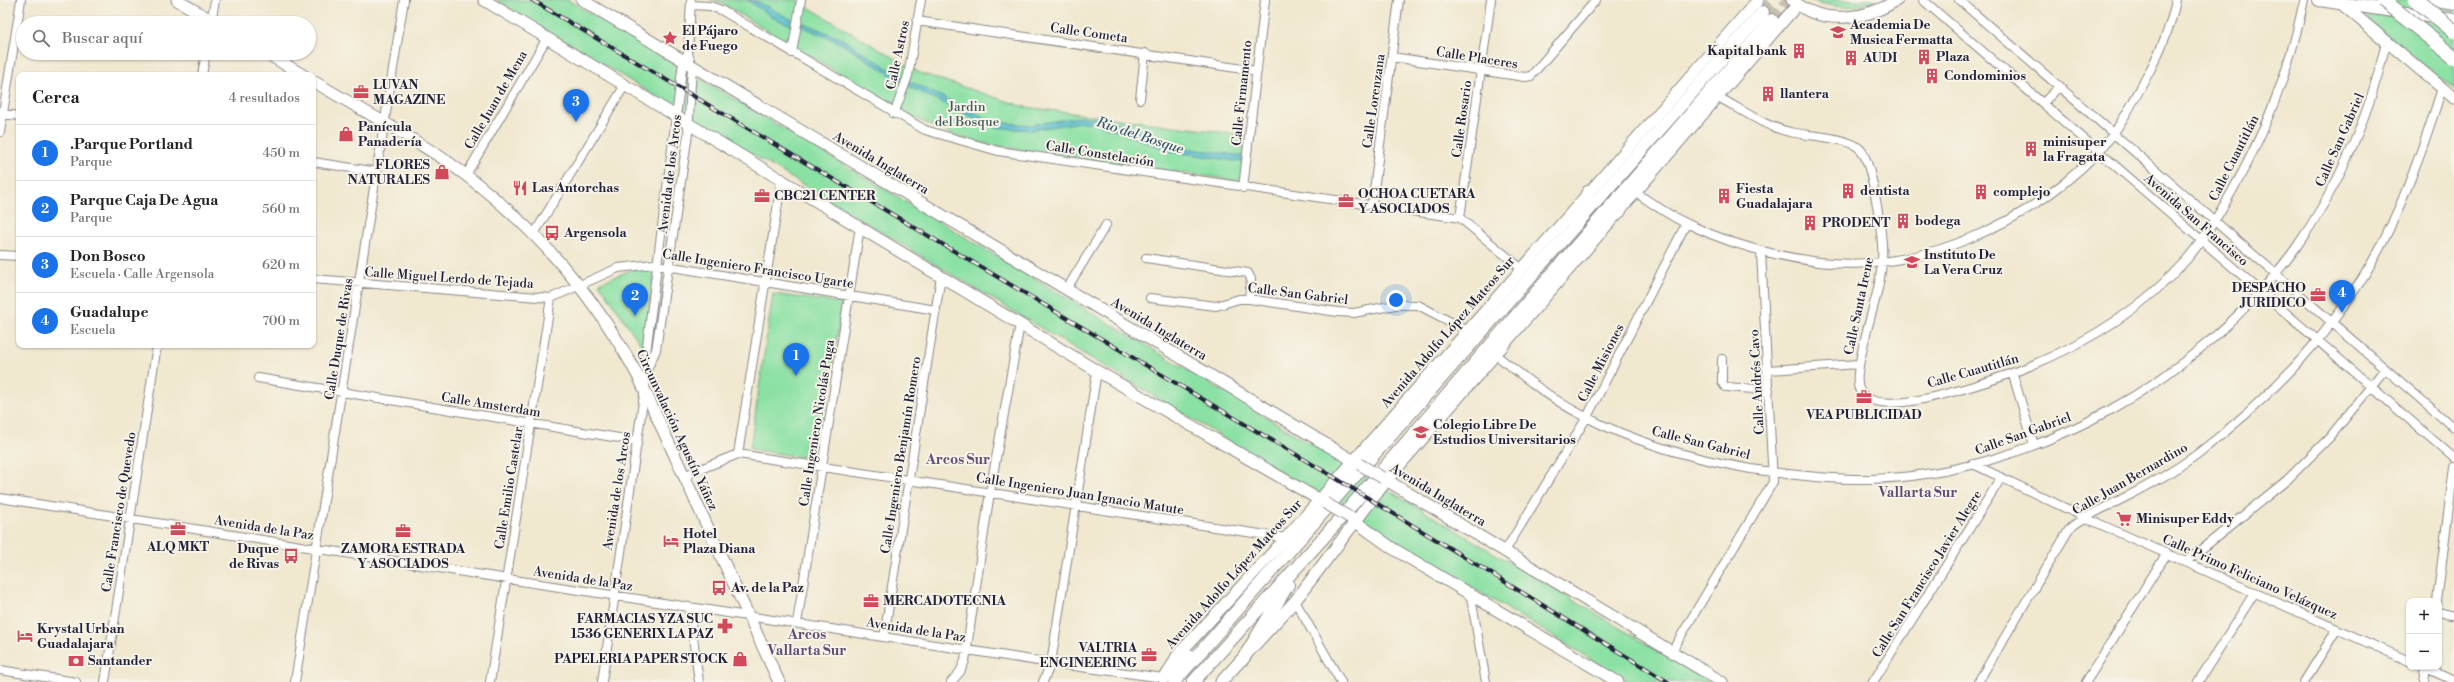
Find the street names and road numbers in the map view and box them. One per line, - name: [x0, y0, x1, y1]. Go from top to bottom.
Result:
- street label: Calle Astros: [883, 19, 913, 91]
- street label: Calle Cometa: [1049, 20, 1129, 46]
- street label: Calle Firmamento: [1228, 39, 1256, 147]
- street label: Calle Placeres: [1435, 44, 1519, 72]
- street label: Calle Juan de Mena: [461, 47, 531, 152]
- street label: Calle Lorenzana: [1359, 52, 1389, 149]
- street label: Calle Rosario: [1449, 79, 1475, 159]
- street label: Calle San Gabriel: [2312, 90, 2368, 189]
- street label: Calle Cuautitlán: [2205, 112, 2263, 204]
- street label: Avenida de los Arcos: [655, 113, 685, 235]
- street label: Avenida Inglaterra: [829, 128, 932, 198]
- street label: Calle Constelación: [1045, 138, 1156, 171]
- street label: Avenida San Francisco: [2140, 170, 2251, 270]
- street label: Calle Ingeniero Francisco Ugarte: [661, 246, 855, 292]
- street label: Avenida Adolfo López Mateos Sur: [1377, 253, 1518, 412]
- street label: Calle Santa Irene: [1841, 255, 1877, 356]
- street label: Calle Miguel Lerdo de Tejada: [364, 264, 535, 292]
- street label: Calle Duque de Rivas: [321, 277, 357, 401]
- street label: Calle San Gabriel: [1247, 280, 1349, 308]
- street label: Avenida Inglaterra: [1107, 294, 1210, 364]
- street label: Calle Misiones: [1574, 321, 1628, 405]
- street label: Calle Andrés Cavo: [1746, 329, 1768, 435]
- street label: Calle Ingeniero Nicolás Puga: [796, 338, 838, 508]
- street label: Circunvalación Agustín Yáñez: [633, 347, 721, 513]
- street label: Calle Cuautitlán: [1925, 350, 2021, 392]
- street label: Calle Ingeniero Benjamín Romero: [877, 355, 925, 555]
- street label: Calle Amsterdam: [440, 389, 542, 421]
- street label: Calle San Gabriel: [1973, 409, 2073, 459]
- street label: Calle San Gabriel: [1650, 423, 1752, 463]
- street label: Calle Emilio Castelar: [491, 425, 527, 550]
- street label: Avenida de los Arcos: [600, 430, 634, 552]
- street label: Calle Francisco de Quevedo: [98, 431, 140, 593]
- street label: Calle Juan Bernardino: [2069, 439, 2191, 519]
- street label: Avenida Inglaterra: [1386, 460, 1489, 530]
- street label: Calle Ingeniero Juan Ignacio Matute: [975, 470, 1186, 518]
- street label: Calle San Francisco Javier Alegre: [1869, 487, 1986, 661]
- street label: Avenida Adolfo López Mateos Sur: [1162, 496, 1306, 653]
- street label: Avenida de la Paz: [212, 512, 315, 544]
- street label: Calle Primo Feliciano Velázquez: [2160, 531, 2340, 623]
- street label: Avenida de la Paz: [531, 563, 634, 595]
- street label: Avenida de la Paz: [864, 614, 967, 646]

